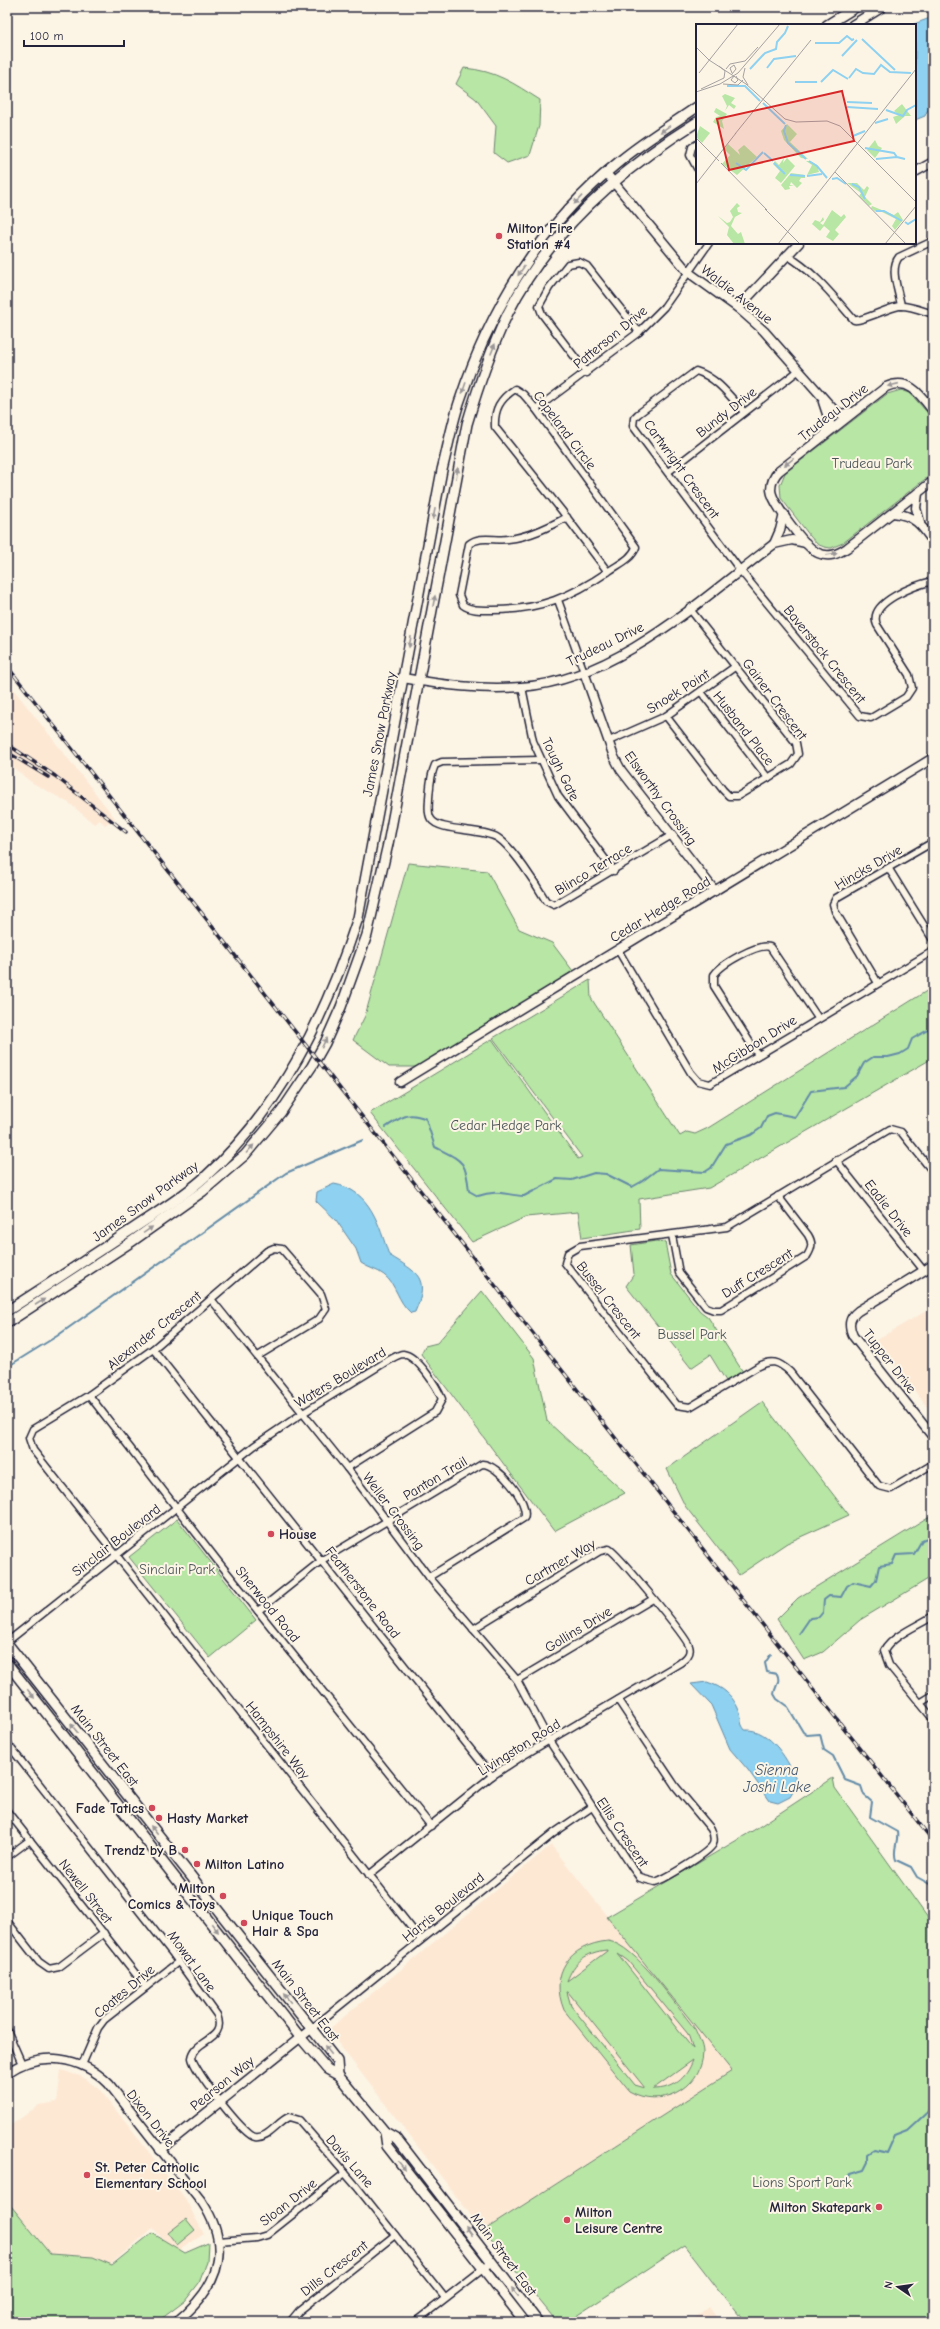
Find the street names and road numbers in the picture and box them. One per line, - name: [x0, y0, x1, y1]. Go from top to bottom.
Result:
- street label: Waldie Avenue: [697, 261, 776, 328]
- street label: Patterson Drive: [570, 302, 651, 372]
- street label: Trudeau Drive: [795, 380, 871, 445]
- street label: Bundy Drive: [693, 384, 760, 441]
- street label: Copeland Circle: [529, 388, 600, 473]
- street label: Cartwright Crescent: [640, 416, 724, 523]
- street label: Baverstock Crescent: [780, 602, 870, 708]
- street label: Trudeau Drive: [564, 618, 647, 670]
- street label: Gainer Crescent: [738, 655, 811, 744]
- street label: Snoek Point: [644, 665, 714, 717]
- street label: James Snow Parkway: [359, 669, 400, 798]
- street label: Husband Place: [709, 688, 778, 769]
- street label: Tough Gate: [538, 735, 583, 804]
- street label: Elsworthy Crossing: [621, 748, 700, 849]
- street label: Blinco Terrace: [552, 840, 635, 899]
- street label: Hincks Drive: [831, 841, 905, 894]
- street label: Cedar Hedge Road: [607, 873, 714, 946]
- street label: McGibbon Drive: [709, 1012, 800, 1077]
- street label: James Snow Parkway: [89, 1157, 202, 1246]
- street label: Eadie Drive: [861, 1176, 916, 1240]
- street label: Duff Crescent: [719, 1244, 797, 1302]
- street label: Bussel Crescent: [573, 1258, 645, 1344]
- street label: Alexander Crescent: [104, 1287, 206, 1374]
- street label: Tupper Drive: [859, 1326, 920, 1397]
- street label: Waters Boulevard: [291, 1343, 389, 1411]
- street label: Panton Trail: [400, 1453, 470, 1504]
- street label: Weller Crossing: [359, 1469, 428, 1553]
- street label: Sinclair Boulevard: [69, 1501, 164, 1580]
- street label: Cartmer Way: [522, 1535, 599, 1590]
- street label: Featherstone Road: [321, 1543, 404, 1642]
- street label: Sherwood Road: [232, 1563, 304, 1646]
- street label: Gollins Drive: [542, 1603, 615, 1656]
- street label: Hampshire Way: [242, 1698, 314, 1783]
- street label: Main Street East: [67, 1701, 143, 1791]
- street label: Livingston Road: [475, 1715, 564, 1779]
- street label: Ellis Crescent: [593, 1794, 653, 1871]
- street label: Newell Street: [55, 1856, 117, 1928]
- street label: Harris Boulevard: [399, 1869, 488, 1946]
- street label: Mowat Lane: [164, 1927, 220, 1995]
- street label: Main Street East: [268, 1956, 344, 2046]
- street label: Coates Drive: [90, 1961, 158, 2022]
- street label: Pearson Way: [187, 2052, 258, 2114]
- street label: Dixon Drive: [123, 2086, 178, 2150]
- street label: Davis Lane: [322, 2131, 377, 2191]
- street label: Sloan Drive: [256, 2175, 320, 2230]
- street label: Main Street East: [467, 2209, 541, 2300]
- street label: Dills Crescent: [297, 2236, 372, 2300]

